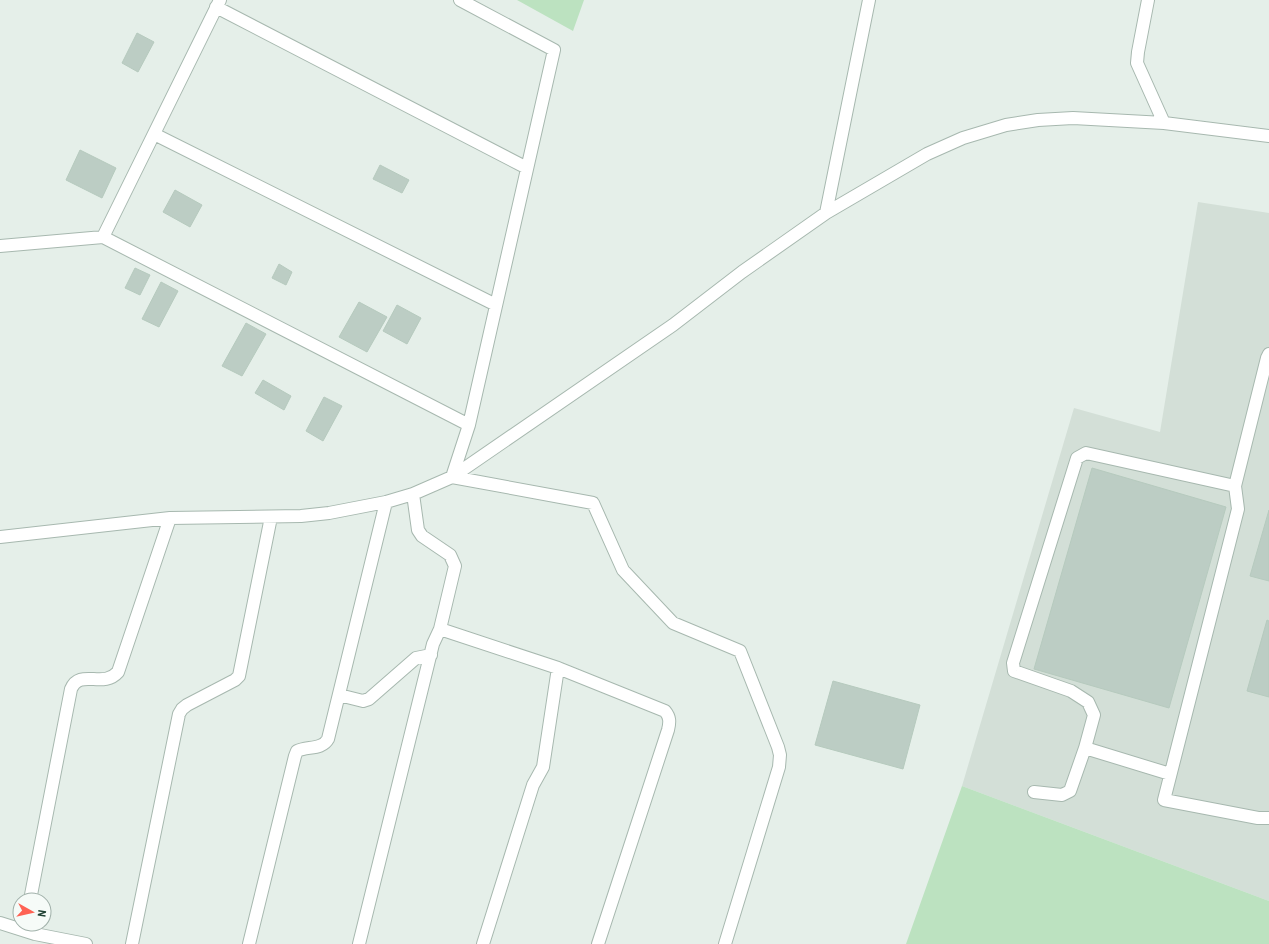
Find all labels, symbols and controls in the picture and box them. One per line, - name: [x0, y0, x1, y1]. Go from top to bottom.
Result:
- north arrow: [12, 892, 52, 932]
- text: N: [34, 909, 48, 918]

